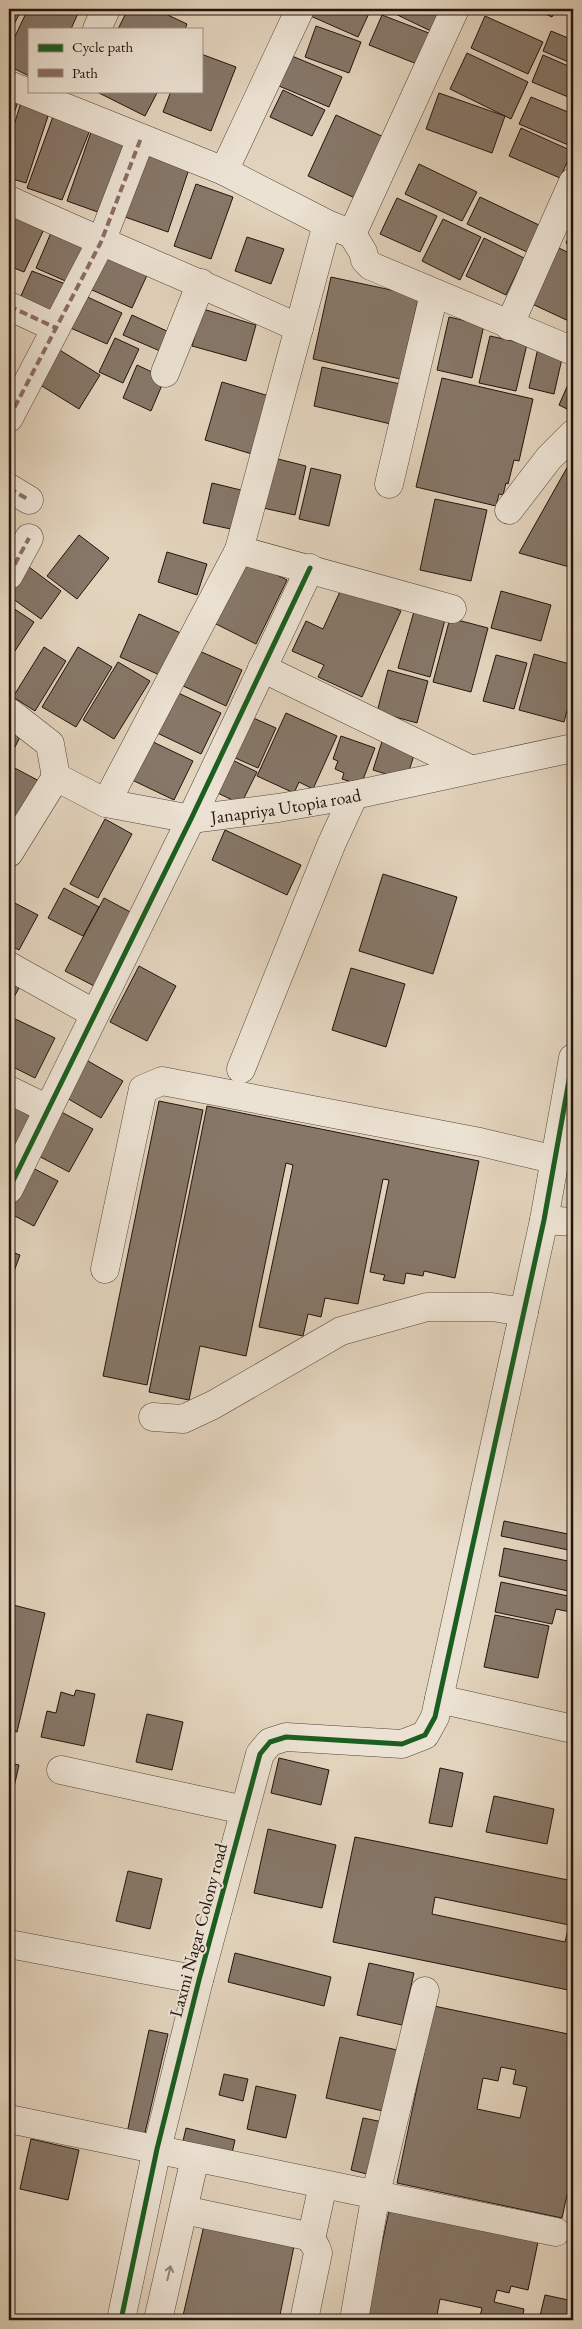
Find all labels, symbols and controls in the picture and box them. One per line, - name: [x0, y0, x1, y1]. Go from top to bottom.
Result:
- legend: [28, 28, 202, 92]
- text: Cycle path: [72, 37, 134, 56]
- text: Path: [72, 63, 98, 82]
- street label: Janapriya Utopia road: [207, 782, 364, 828]
- street label: Laxmi Nagar Colony road: [164, 1840, 233, 2020]
- one-way arrow: [165, 2265, 174, 2281]

